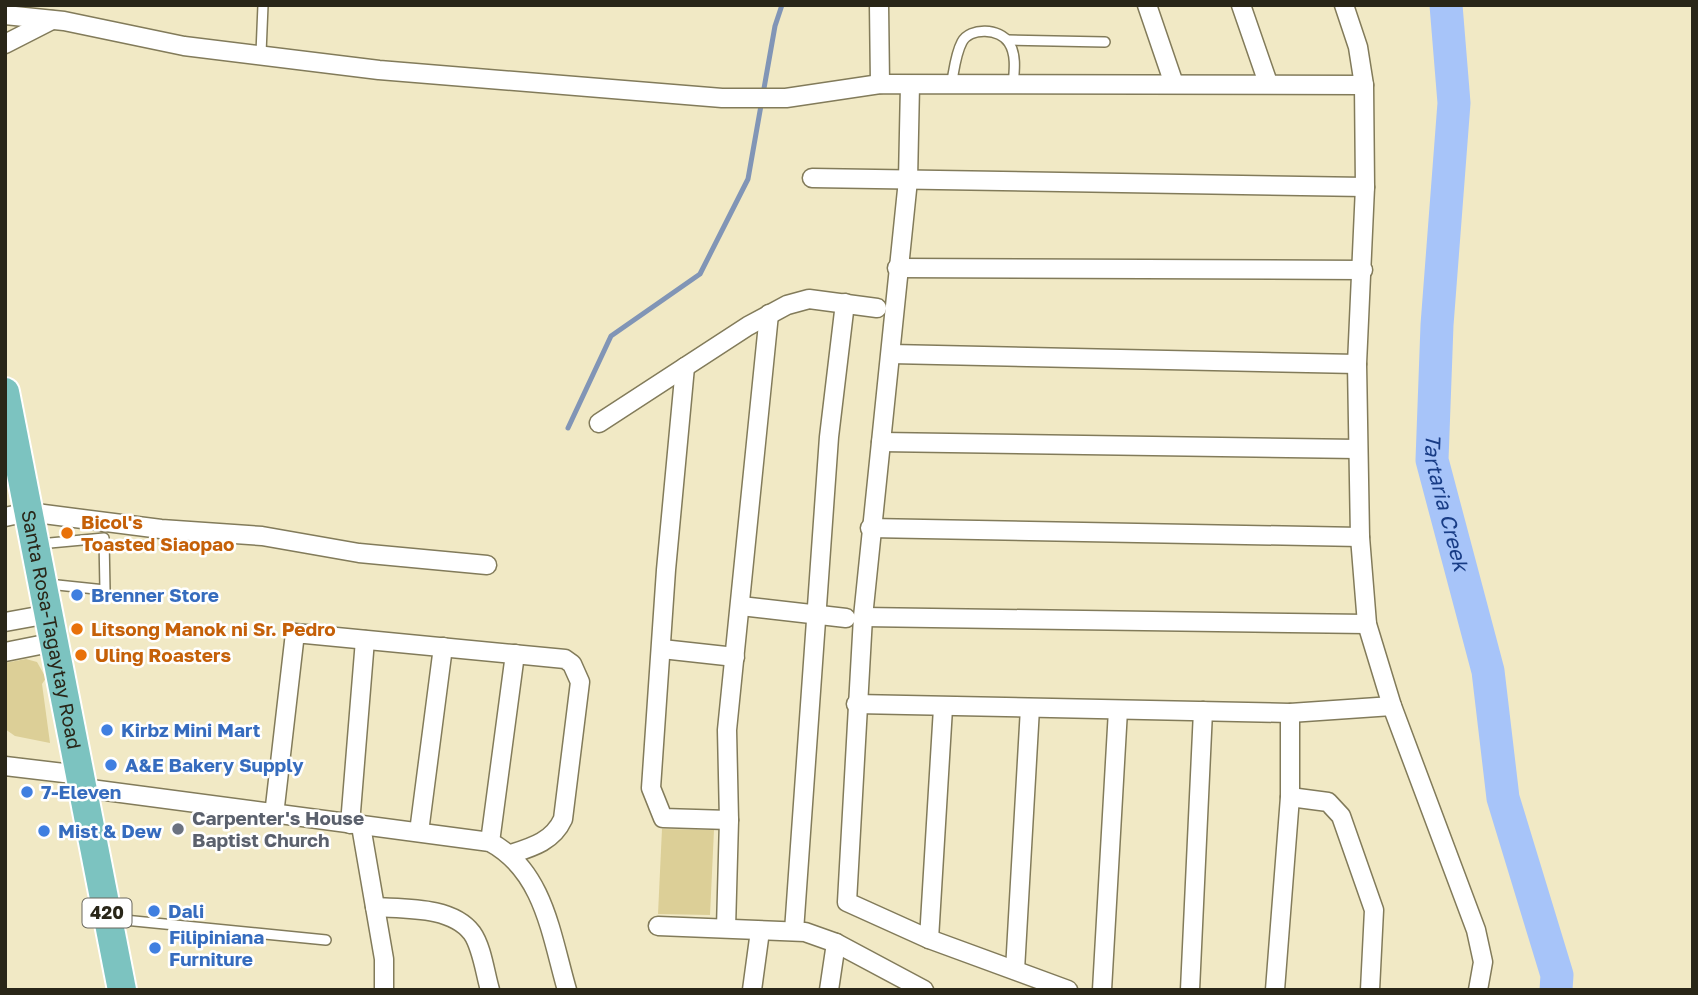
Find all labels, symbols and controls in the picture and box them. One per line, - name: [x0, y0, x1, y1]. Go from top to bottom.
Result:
- water label: Tartaria Creek: [1419, 433, 1475, 576]
- street label: Santa Rosa-Tagaytay Road: [17, 508, 87, 751]
- place label: Bicol's Toasted Siaopao: [81, 510, 235, 555]
- marker: Bicol's Toasted Siaopao: [59, 525, 75, 541]
- place label: Brenner Store: [91, 583, 219, 606]
- marker: Brenner Store: [69, 587, 85, 603]
- place label: Litsong Manok ni Sr. Pedro: [91, 617, 336, 640]
- marker: Litsong Manok ni Sr. Pedro: [69, 621, 85, 637]
- place label: Uling Roasters: [95, 643, 231, 666]
- marker: Uling Roasters: [73, 647, 89, 663]
- place label: Kirbz Mini Mart: [121, 718, 261, 741]
- marker: Kirbz Mini Mart: [99, 722, 115, 738]
- place label: A&E Bakery Supply: [125, 753, 304, 776]
- marker: A&E Bakery Supply: [103, 757, 119, 773]
- place label: 7-Eleven: [41, 780, 121, 803]
- marker: 7-Eleven: [19, 784, 35, 800]
- place label: Carpenter's House Baptist Church: [192, 806, 364, 851]
- place label: Mist & Dew: [58, 819, 162, 842]
- marker: Carpenter's House Baptist Church: [170, 821, 186, 837]
- marker: Mist & Dew: [36, 823, 52, 839]
- road number: 420: [82, 898, 132, 928]
- place label: Dali: [168, 899, 204, 922]
- marker: Dali: [146, 903, 162, 919]
- place label: Filipiniana Furniture: [169, 925, 264, 970]
- marker: Filipiniana Furniture: [147, 940, 163, 956]

